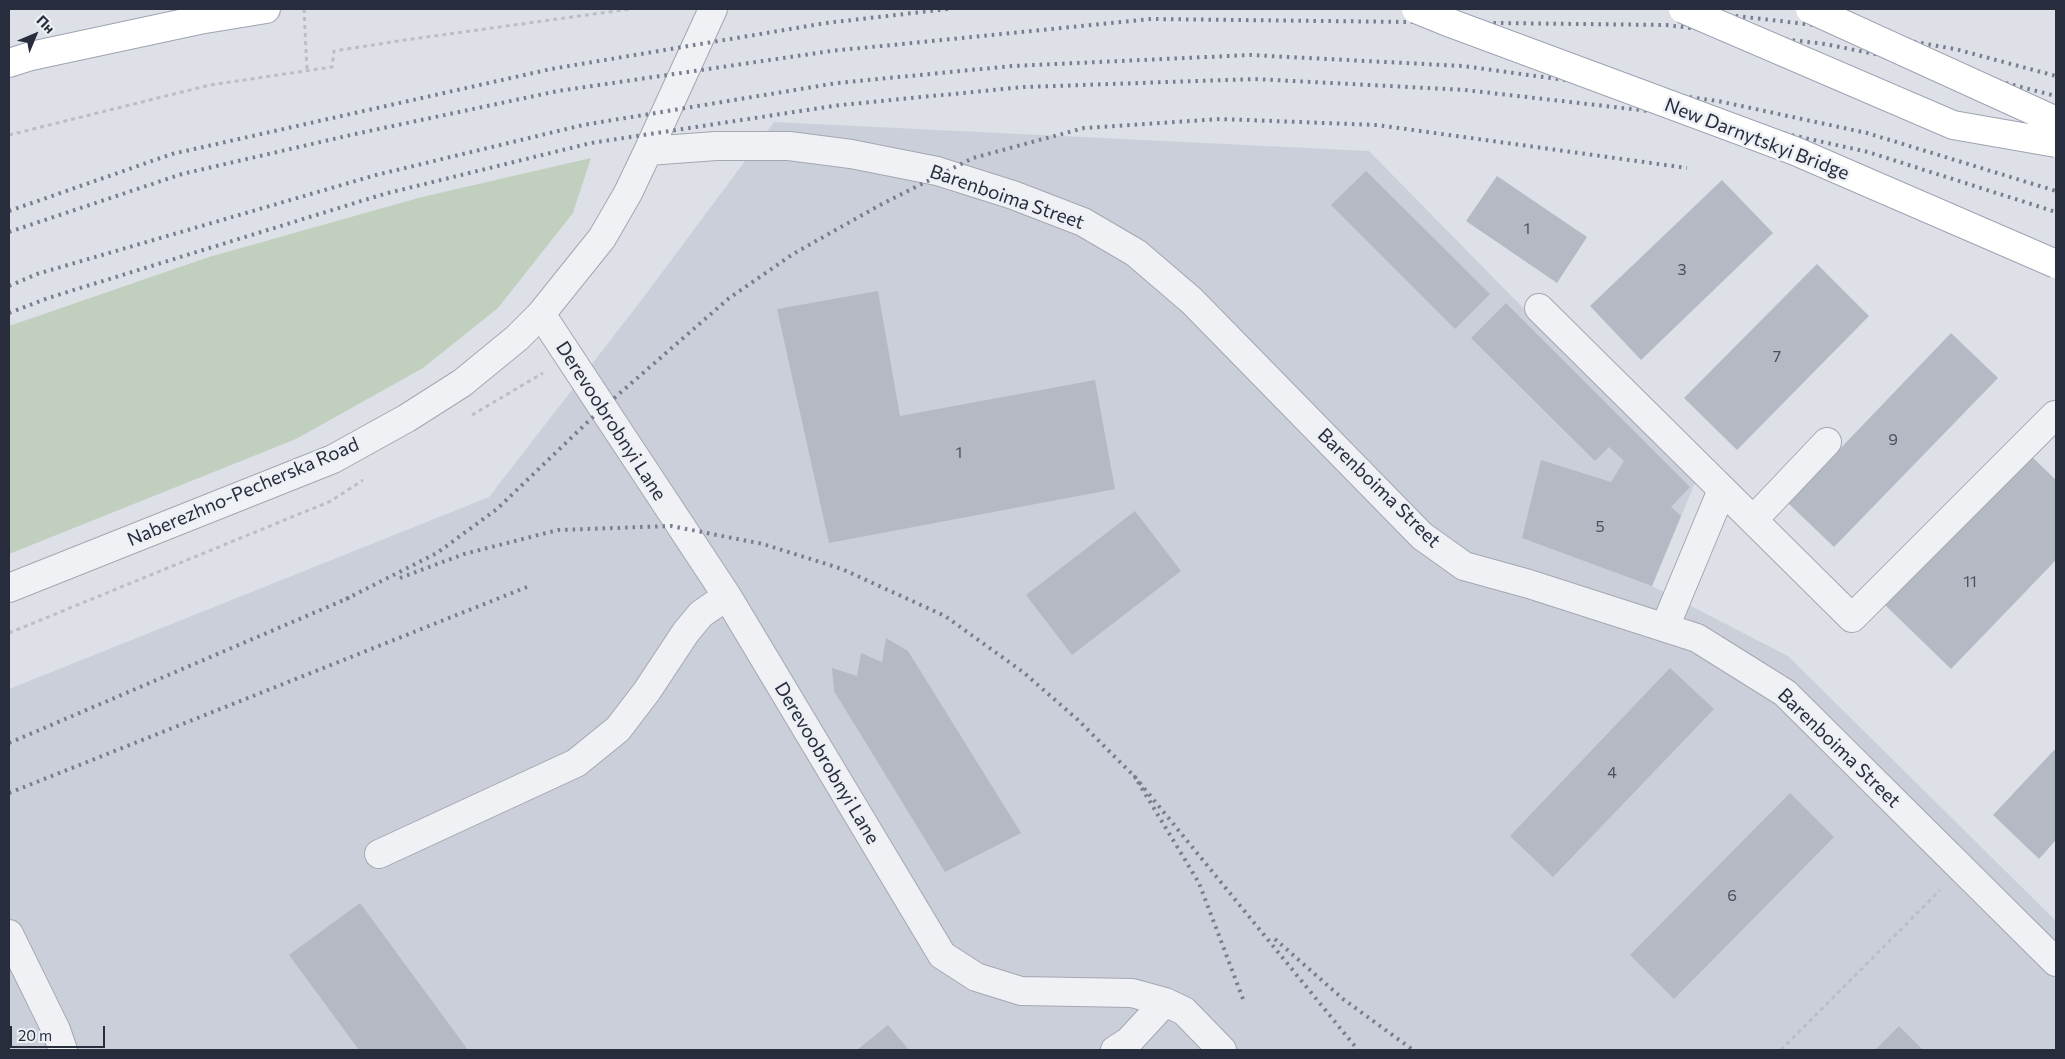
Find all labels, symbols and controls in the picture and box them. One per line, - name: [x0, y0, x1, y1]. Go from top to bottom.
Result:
- north arrow: [10, 10, 60, 60]
- text: Пн: [33, 11, 59, 37]
- street label: New Darnytskyi Bridge: [1661, 93, 1853, 185]
- street label: Barenboima Street: [927, 160, 1087, 234]
- house number: 1: [1524, 219, 1530, 239]
- house number: 3: [1677, 260, 1687, 280]
- street label: Derevoobrobnyi Lane: [551, 337, 671, 505]
- house number: 7: [1773, 347, 1781, 367]
- street label: Barenboima Street: [1313, 424, 1445, 552]
- house number: 9: [1888, 430, 1898, 450]
- street label: Naberezhno-Pecherska Road: [124, 433, 362, 551]
- house number: 1: [956, 443, 962, 463]
- house number: 5: [1595, 517, 1605, 537]
- house number: 11: [1963, 572, 1977, 592]
- street label: Derevoobrobnyi Lane: [770, 678, 884, 848]
- street label: Barenboima Street: [1773, 684, 1905, 812]
- house number: 4: [1607, 763, 1617, 783]
- house number: 6: [1727, 886, 1737, 906]
- scale bar: [12, 1016, 108, 1048]
- text: 20 m: [18, 1026, 52, 1044]

